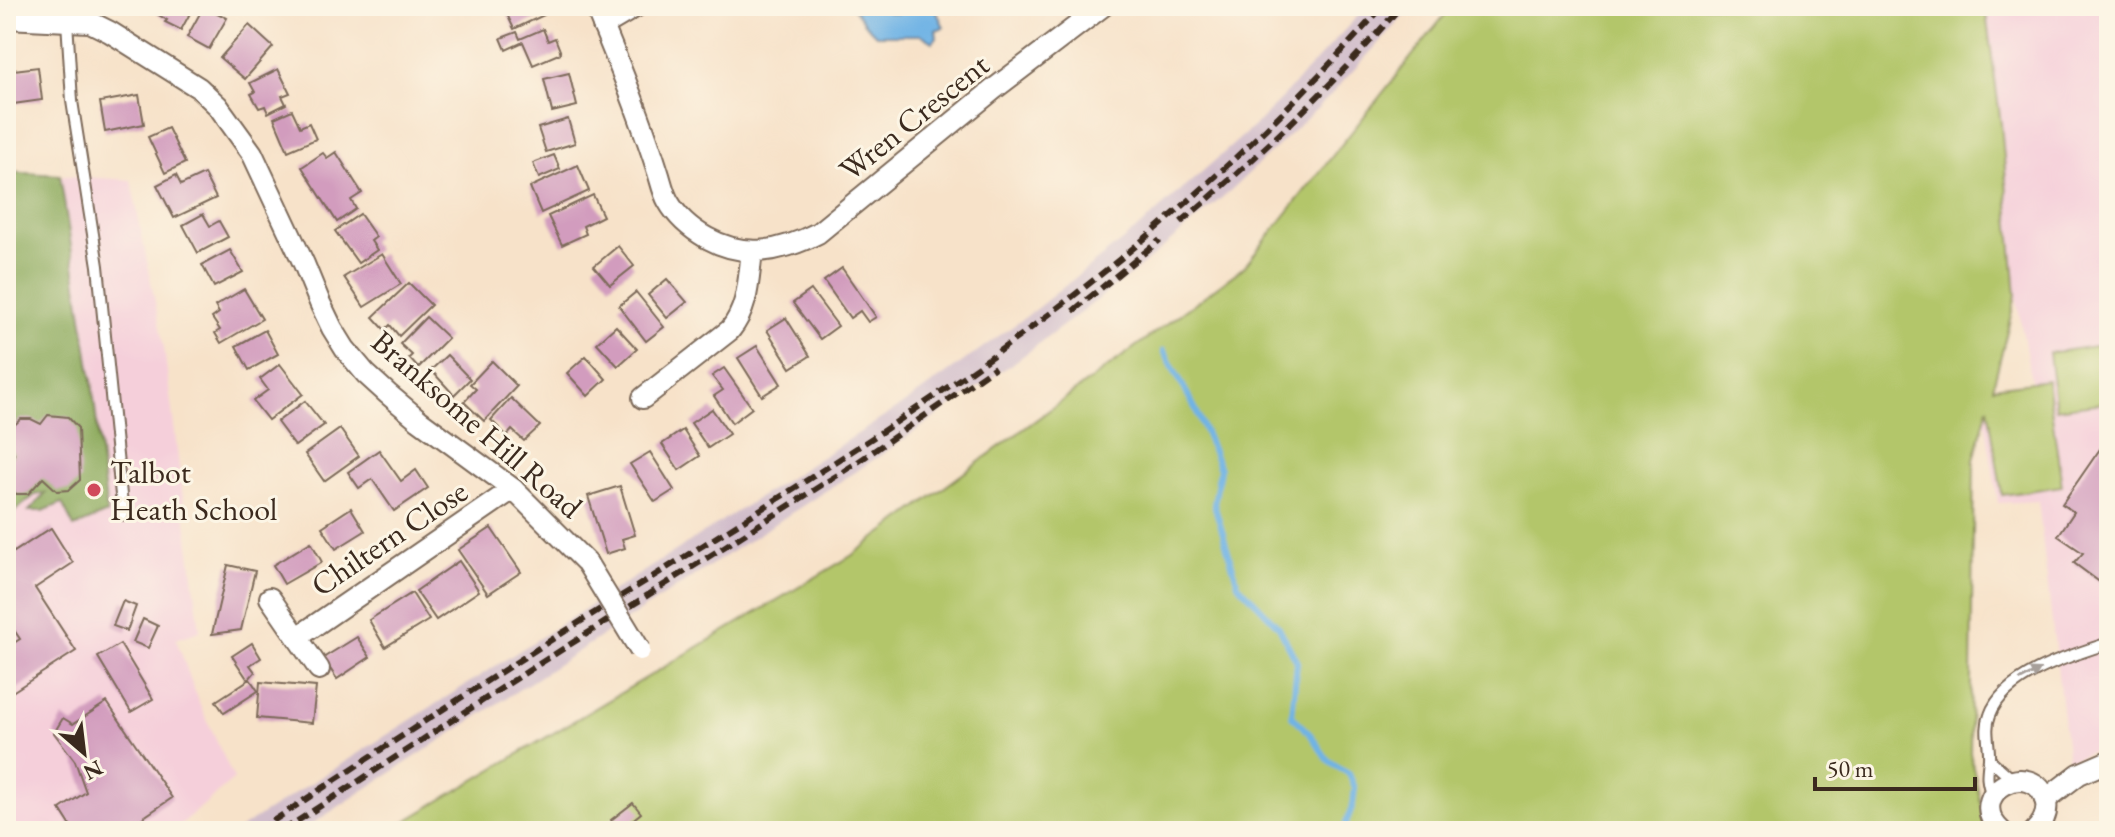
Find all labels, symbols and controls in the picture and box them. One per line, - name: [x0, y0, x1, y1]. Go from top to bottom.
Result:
- street label: Wren Crescent: [830, 44, 998, 190]
- street label: Branksome Hill Road: [363, 321, 592, 528]
- place label: Talbot Heath School: [110, 451, 278, 530]
- street label: Chiltern Close: [303, 470, 475, 606]
- marker: Talbot Heath School: [85, 481, 103, 499]
- one-way arrow: [2019, 669, 2042, 682]
- north arrow: [44, 713, 124, 793]
- scale bar: [1815, 741, 1975, 791]
- text: N: [78, 753, 108, 787]
- text: 50 m: [1827, 753, 1874, 784]

